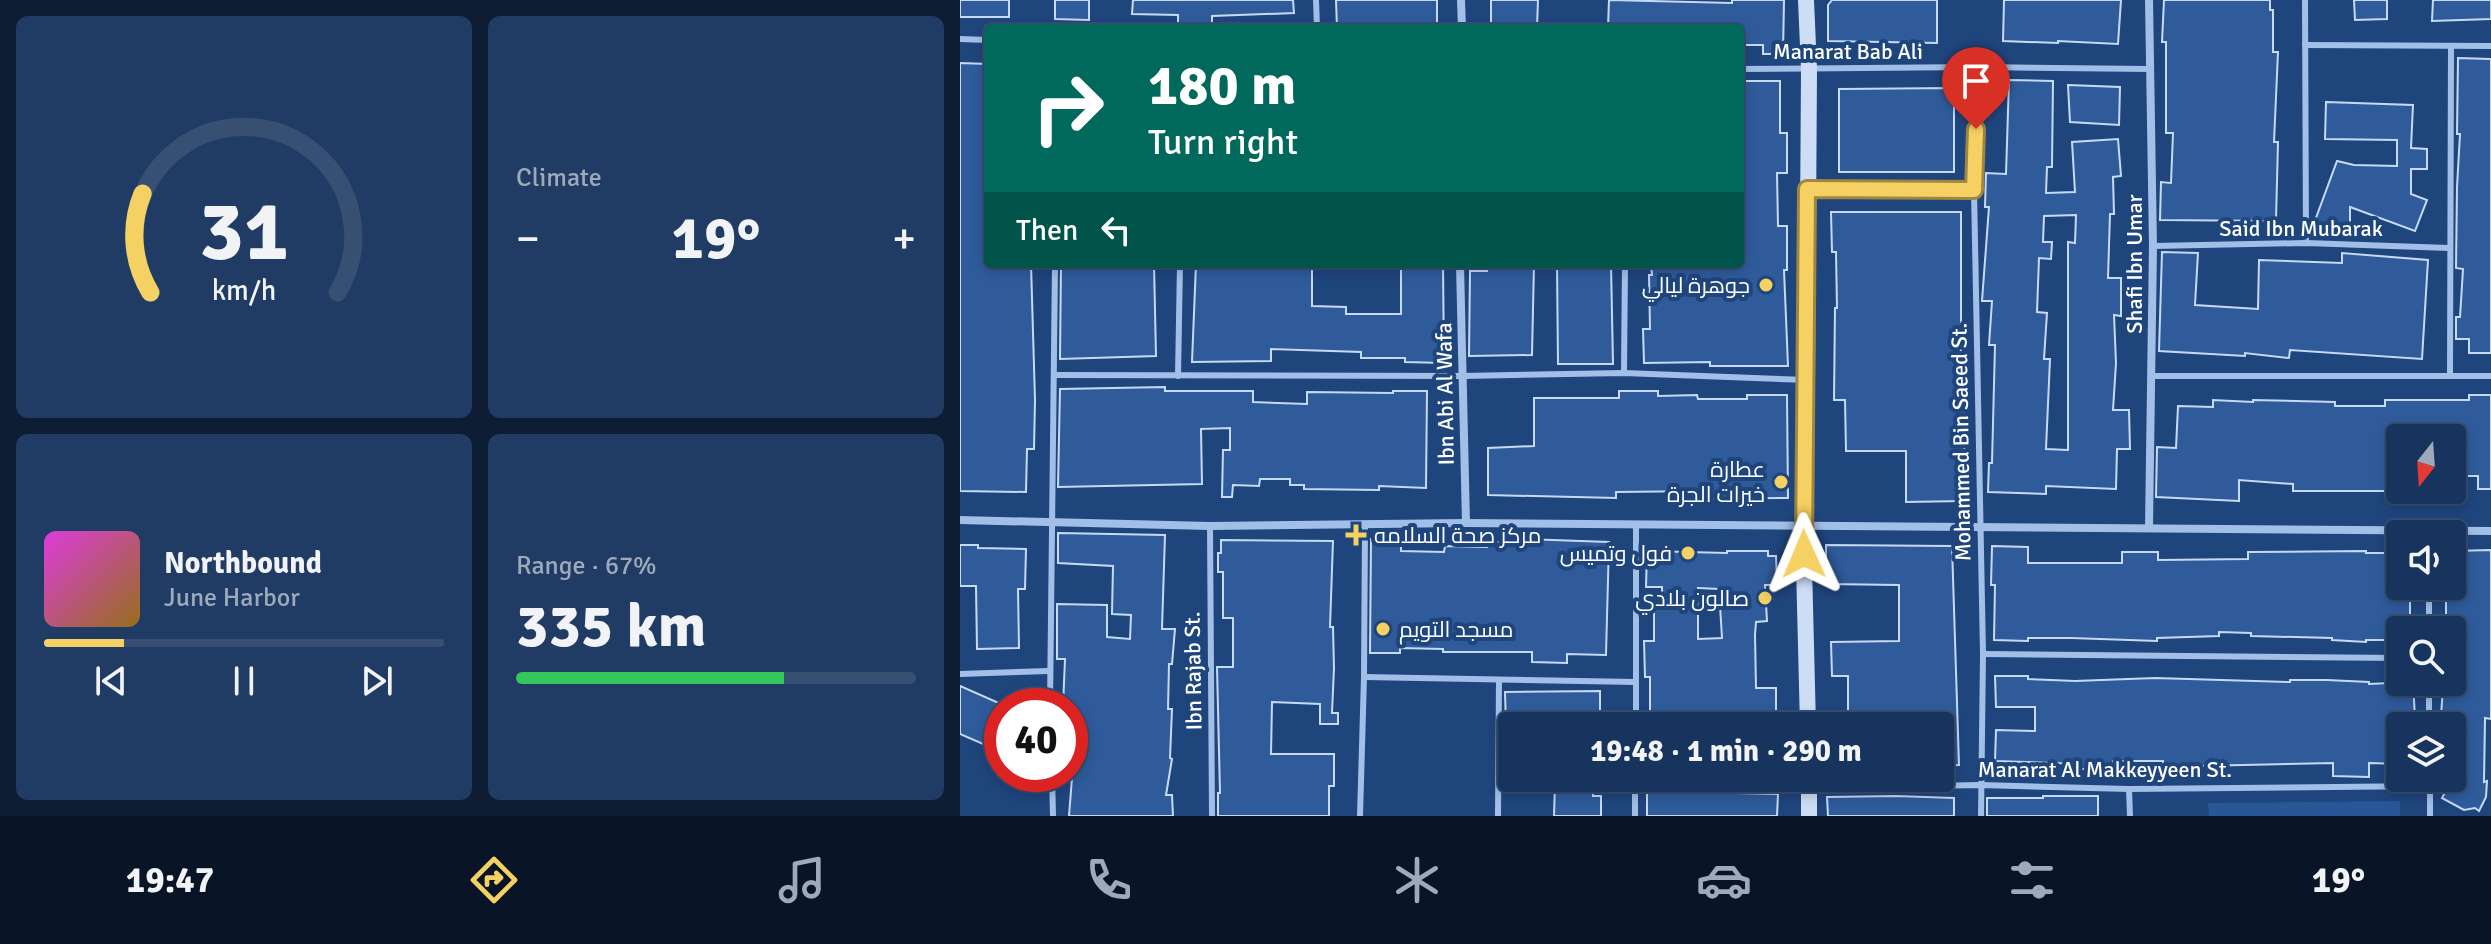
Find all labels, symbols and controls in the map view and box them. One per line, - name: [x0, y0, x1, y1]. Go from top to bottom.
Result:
- street label: Manarat Bab Ali: [1773, 38, 1923, 65]
- pin: [1942, 47, 2010, 129]
- text: 180 m: [1148, 51, 1296, 120]
- icon: right: [1016, 56, 1120, 160]
- icon: arrive: [1954, 59, 1998, 103]
- text: Turn right: [1148, 120, 1298, 165]
- text: Climate: [516, 162, 602, 194]
- text: 31: [199, 181, 289, 283]
- street label: Shafi Ibn Umar: [2121, 194, 2148, 334]
- text: 19°: [672, 202, 760, 276]
- icon: left: [1094, 208, 1138, 252]
- text: −: [516, 212, 540, 266]
- text: +: [892, 212, 916, 266]
- text: Then: [1016, 212, 1078, 249]
- street label: Said Ibn Mubarak: [2219, 215, 2383, 242]
- place label: جوهرة ليالي: [1642, 272, 1750, 302]
- text: km/h: [212, 273, 276, 308]
- marker: جوهرة ليالي: [1757, 276, 1775, 294]
- street label: Ibn Abi Al Wafa: [1430, 322, 1460, 466]
- street label: Mohammed Bin Saeed St.: [1945, 323, 1977, 561]
- north arrow: [2386, 424, 2466, 504]
- map controls: [2386, 424, 2466, 792]
- place label: عطارة خيرات الجرة: [1667, 456, 1765, 508]
- marker: عطارة خيرات الجرة: [1772, 473, 1790, 491]
- position arrow: [1762, 512, 1846, 596]
- button: sound: [2386, 520, 2466, 600]
- place label: مركز صحة السلامه: [1374, 522, 1541, 549]
- marker: مركز صحة السلامه: [1345, 524, 1367, 546]
- place label: فول وتميس: [1560, 540, 1672, 567]
- marker: فول وتميس: [1679, 544, 1697, 562]
- text: Northbound: [164, 545, 322, 582]
- text: Range · 67%: [516, 550, 657, 582]
- text: June Harbor: [164, 582, 300, 614]
- place label: صالون بلادي: [1635, 585, 1749, 615]
- marker: صالون بلادي: [1756, 589, 1774, 607]
- text: 335 km: [516, 590, 706, 664]
- street label: Ibn Rajab St.: [1178, 611, 1208, 731]
- place label: مسجد التويم: [1399, 616, 1513, 645]
- button: search: [2386, 616, 2466, 696]
- marker: مسجد التويم: [1374, 620, 1392, 638]
- icon: previous: [89, 659, 133, 703]
- icon: pause: [222, 659, 266, 703]
- icon: next: [355, 659, 399, 703]
- speed limit sign: 40: [984, 688, 1088, 792]
- button: layers: [2386, 712, 2466, 792]
- text: 19:48 · 1 min · 290 m: [1590, 733, 1862, 770]
- street label: Manarat Al Makkeyyeen St.: [1978, 756, 2232, 783]
- icon: directions: [466, 852, 522, 908]
- icon: music: [774, 852, 830, 908]
- icon: phone: [1081, 852, 1137, 908]
- icon: climate: [1389, 852, 1445, 908]
- icon: car: [1696, 852, 1752, 908]
- icon: filters: [2004, 852, 2060, 908]
- text: 19:47: [126, 858, 214, 903]
- text: 19°: [2312, 858, 2365, 903]

